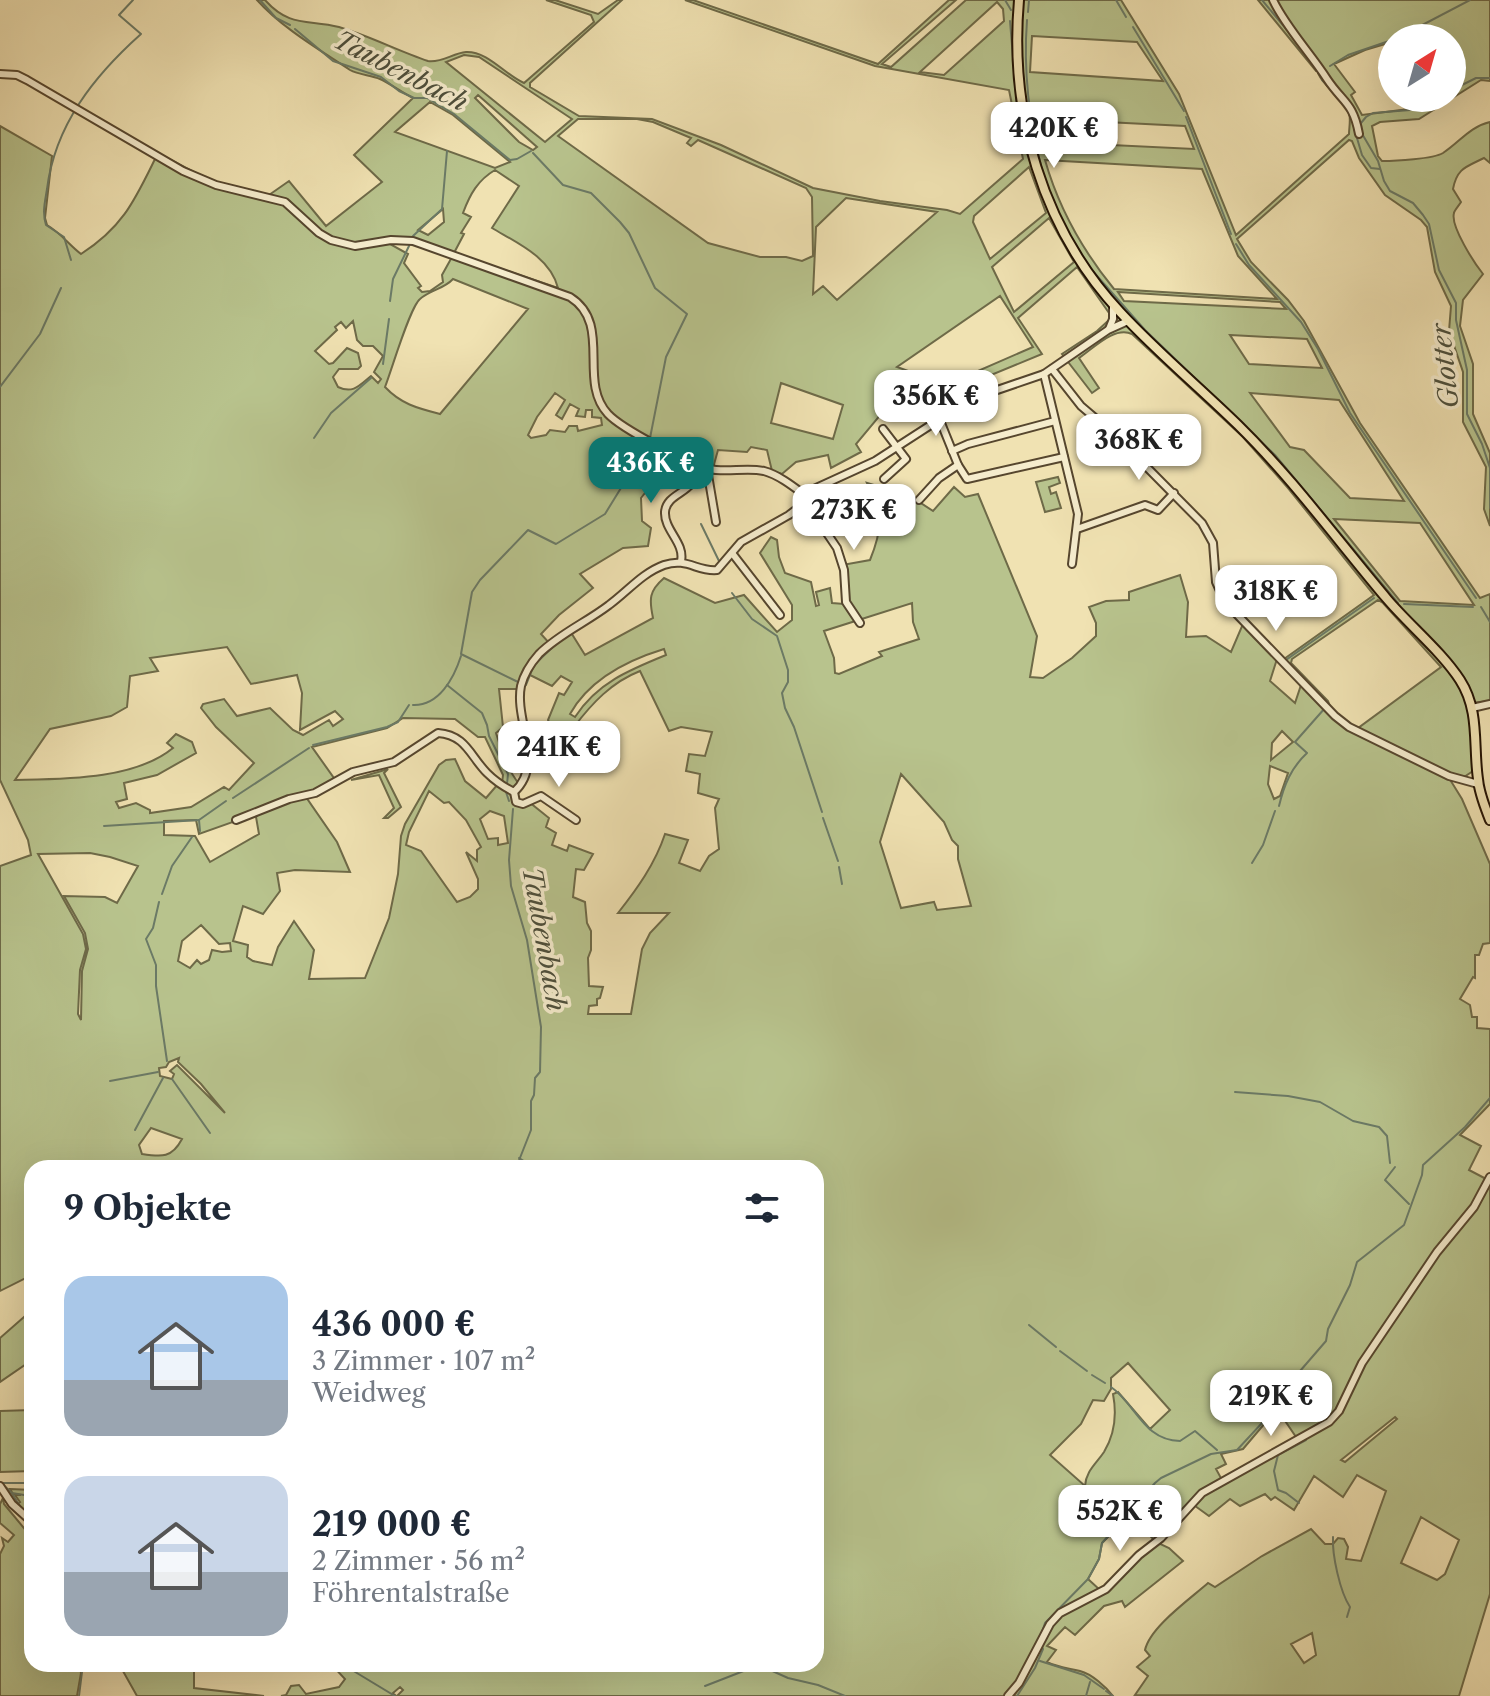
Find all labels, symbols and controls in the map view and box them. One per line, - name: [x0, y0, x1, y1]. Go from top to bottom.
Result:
- water label: Taubenbach: [329, 24, 473, 118]
- north arrow: [1378, 24, 1466, 112]
- map controls: [1378, 24, 1466, 112]
- pin: 420K €: [989, 102, 1119, 170]
- text: 420K €: [1009, 112, 1099, 144]
- water label: Glotter: [1424, 320, 1465, 410]
- pin: 356K €: [871, 370, 1001, 438]
- text: 356K €: [892, 380, 980, 412]
- pin: 368K €: [1074, 414, 1204, 482]
- text: 368K €: [1094, 424, 1184, 456]
- pin: 436K €: [586, 437, 716, 505]
- text: 436K €: [607, 447, 695, 479]
- pin: 273K €: [789, 484, 919, 552]
- text: 273K €: [811, 494, 897, 526]
- pin: 318K €: [1211, 565, 1341, 633]
- text: 318K €: [1233, 575, 1319, 607]
- pin: 241K €: [494, 721, 624, 789]
- text: 241K €: [516, 731, 602, 763]
- water label: Taubenbach: [516, 865, 572, 1013]
- icon: filters: [740, 1186, 784, 1230]
- text: 9 Objekte: [64, 1187, 232, 1229]
- text: 436 000 €: [312, 1303, 475, 1345]
- icon: home: [128, 1308, 224, 1404]
- text: 3 Zimmer · 107 m²: [312, 1345, 535, 1377]
- pin: 219K €: [1206, 1370, 1336, 1438]
- text: Weidweg: [312, 1377, 425, 1409]
- text: 219K €: [1228, 1380, 1314, 1412]
- pin: 552K €: [1055, 1485, 1185, 1553]
- text: 552K €: [1076, 1495, 1164, 1527]
- text: 219 000 €: [312, 1503, 471, 1545]
- icon: home: [128, 1508, 224, 1604]
- text: 2 Zimmer · 56 m²: [312, 1545, 525, 1577]
- text: Föhrentalstraße: [312, 1577, 510, 1609]

